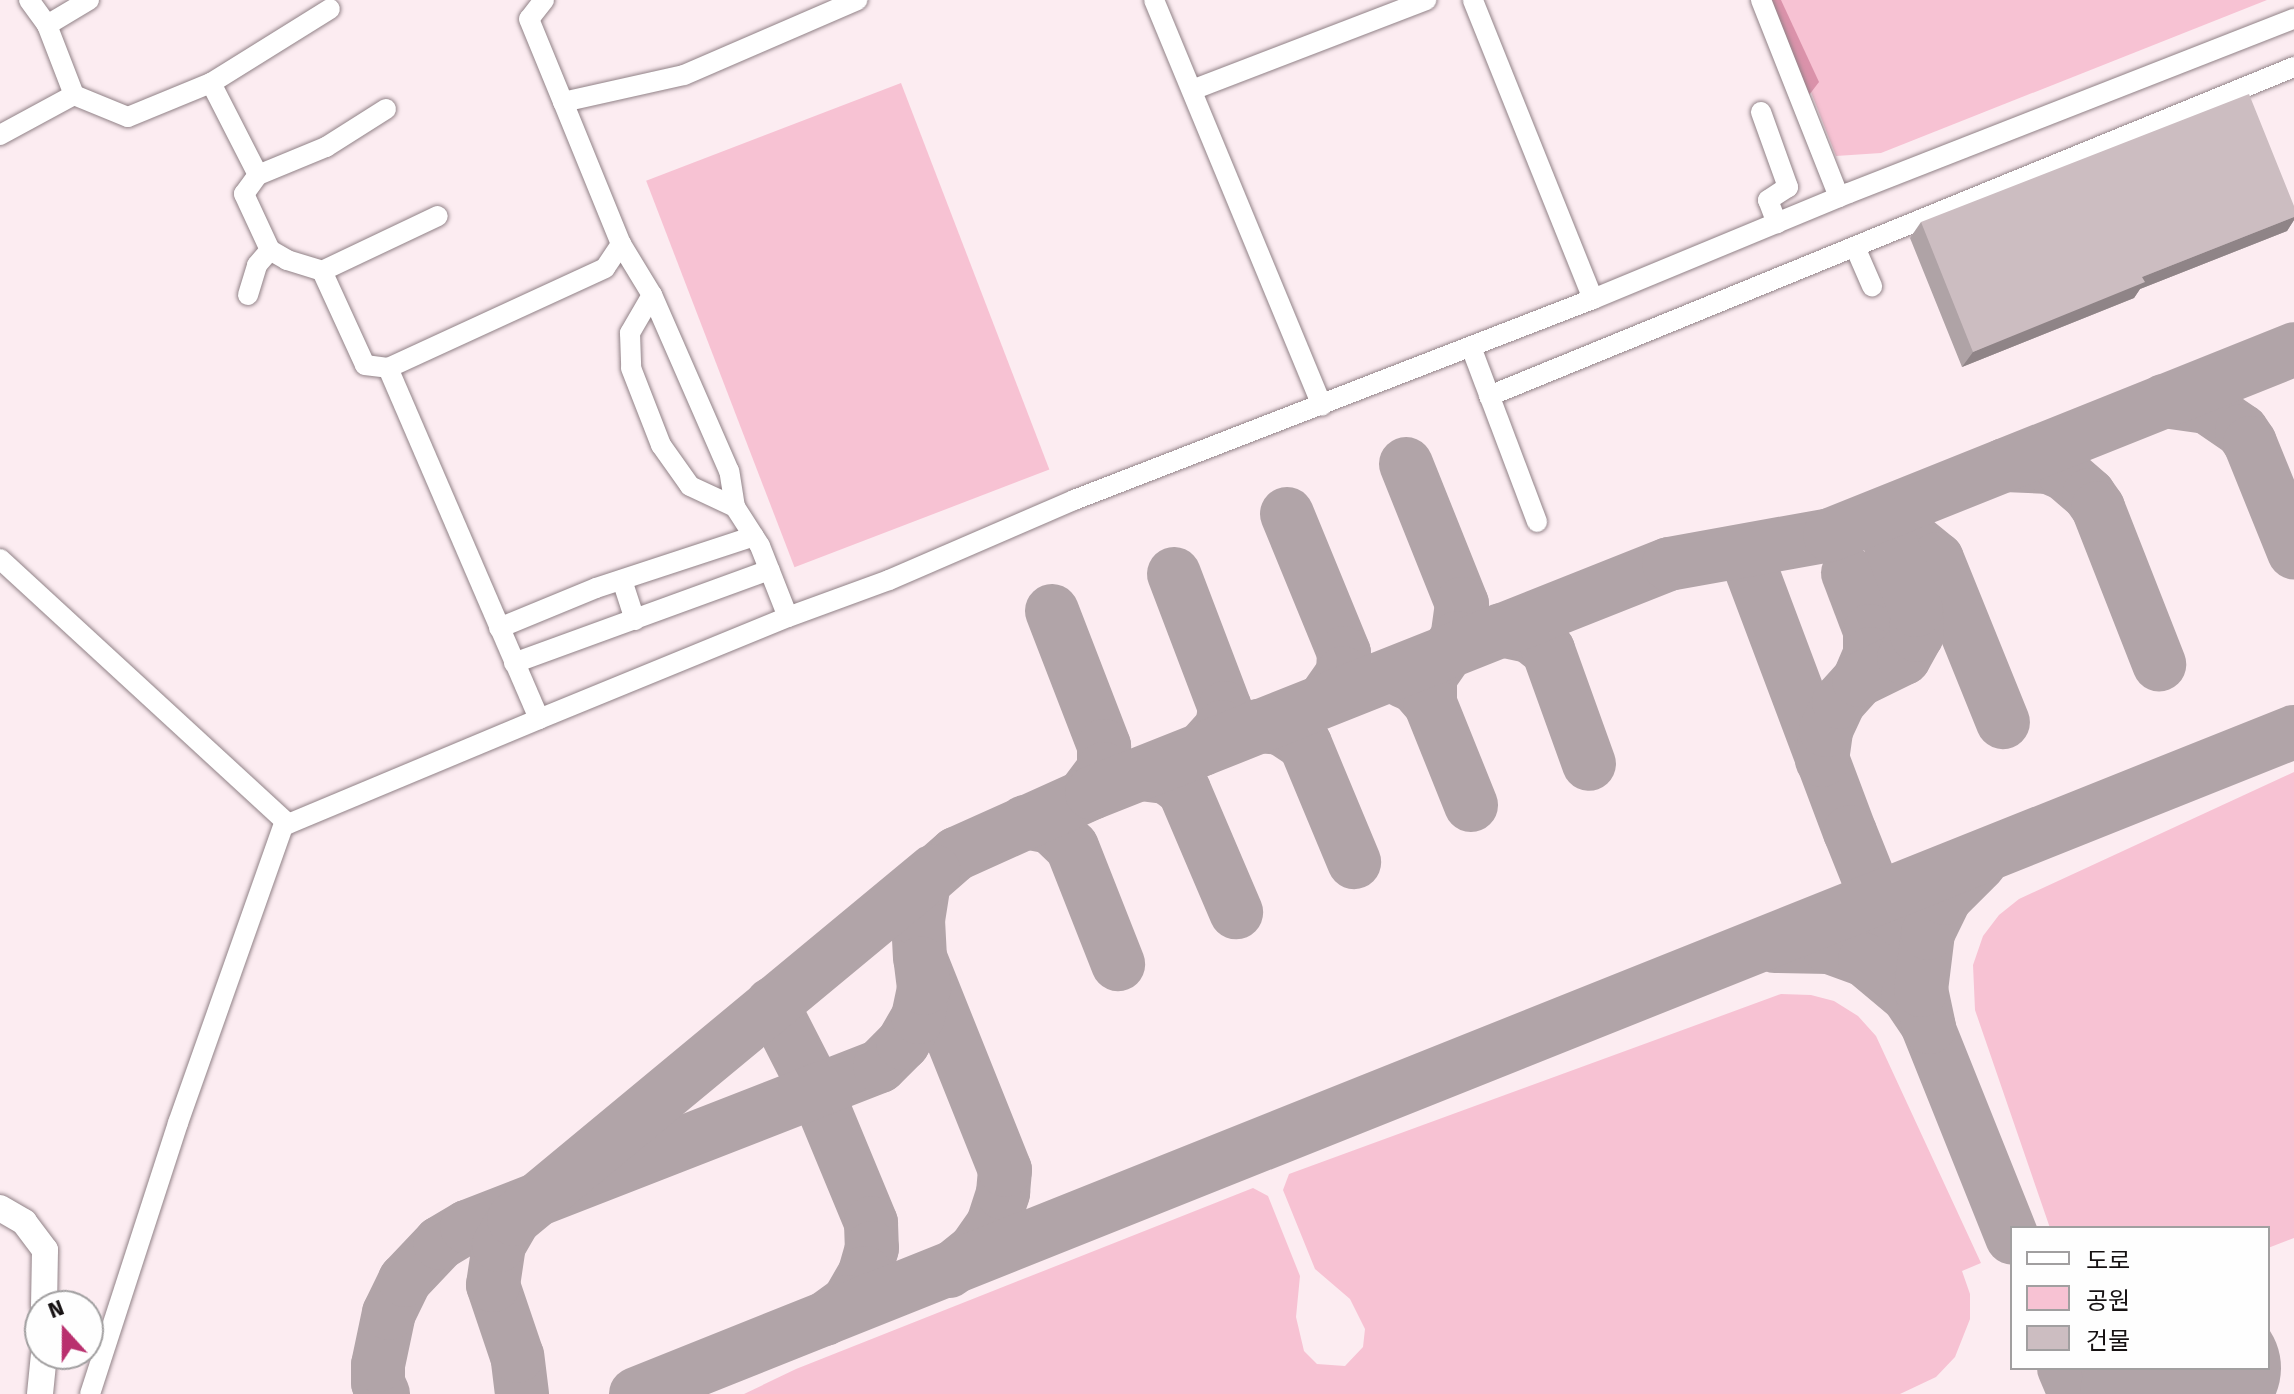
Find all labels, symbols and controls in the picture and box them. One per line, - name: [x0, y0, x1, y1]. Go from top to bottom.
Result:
- legend: [2010, 1226, 2270, 1370]
- text: 도로: [2086, 1247, 2130, 1275]
- text: 공원: [2086, 1287, 2130, 1315]
- north arrow: [24, 1290, 104, 1370]
- text: N: [44, 1294, 68, 1324]
- text: 건물: [2086, 1327, 2130, 1355]

